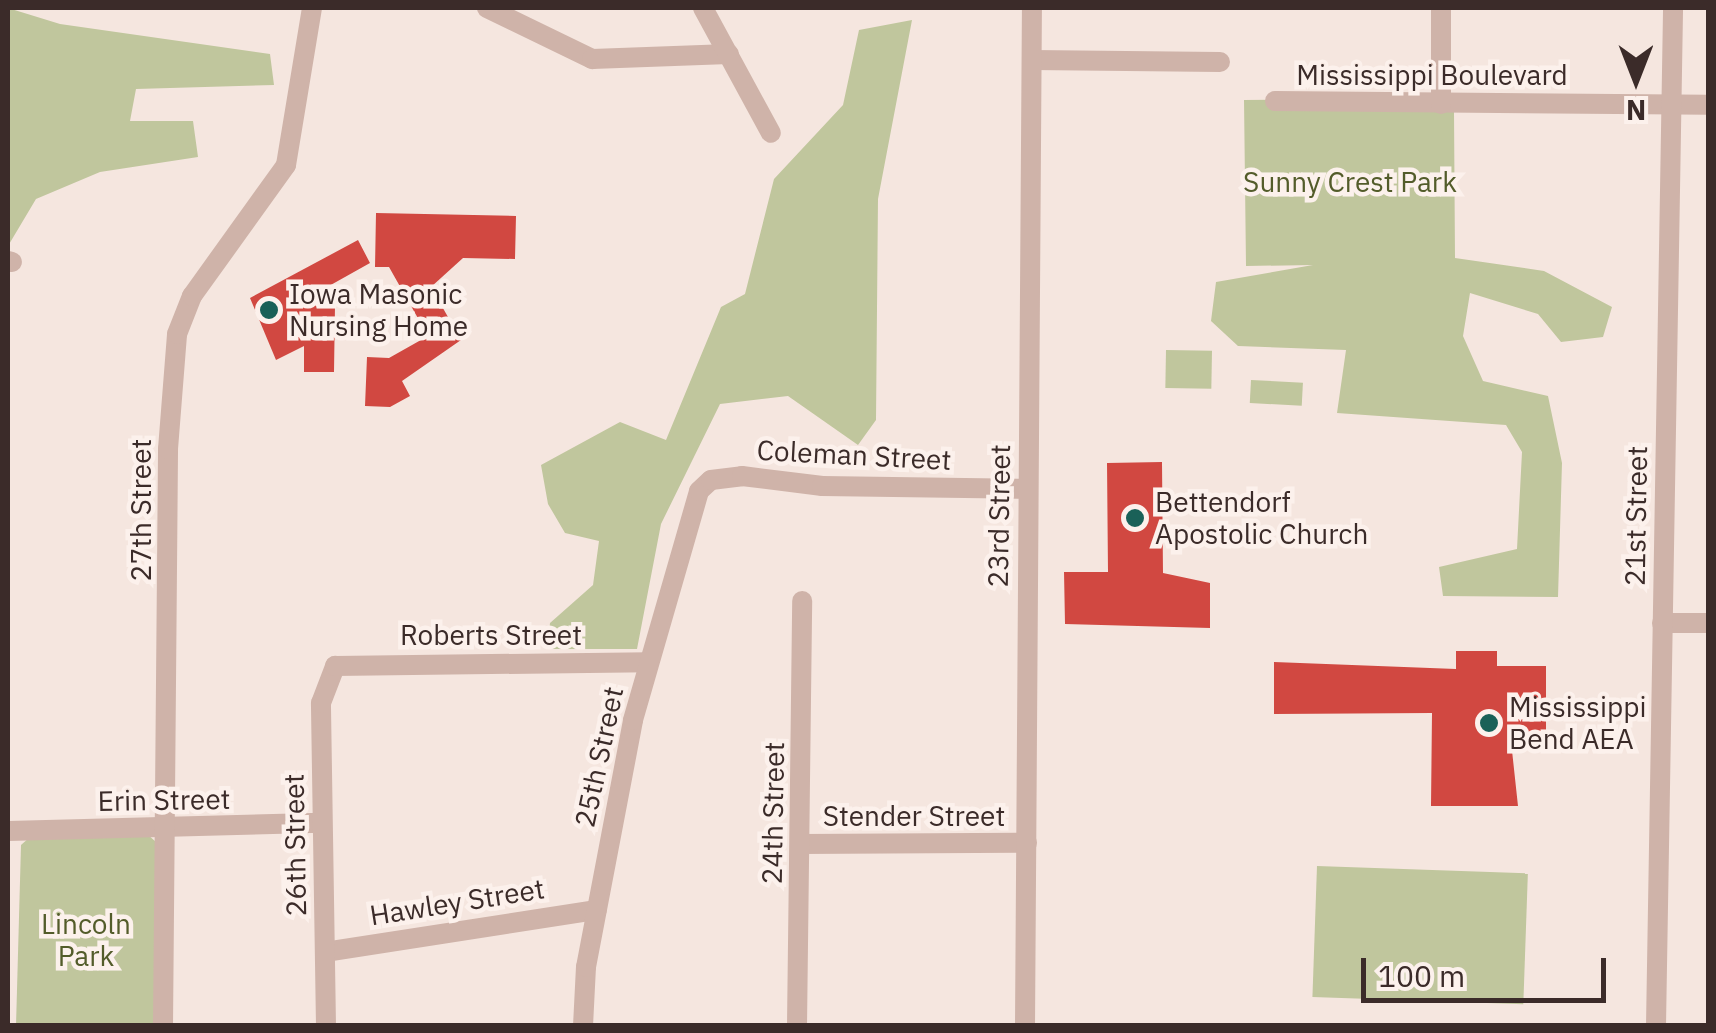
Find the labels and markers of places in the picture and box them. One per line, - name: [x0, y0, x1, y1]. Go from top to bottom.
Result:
- place label: Iowa Masonic Nursing Home: [289, 277, 468, 343]
- marker: Iowa Masonic Nursing Home: [258, 299, 280, 321]
- place label: Bettendorf Apostolic Church: [1155, 485, 1368, 551]
- marker: Bettendorf Apostolic Church: [1124, 507, 1146, 529]
- place label: Mississippi Bend AEA: [1509, 690, 1646, 756]
- marker: Mississippi Bend AEA: [1478, 712, 1500, 734]

